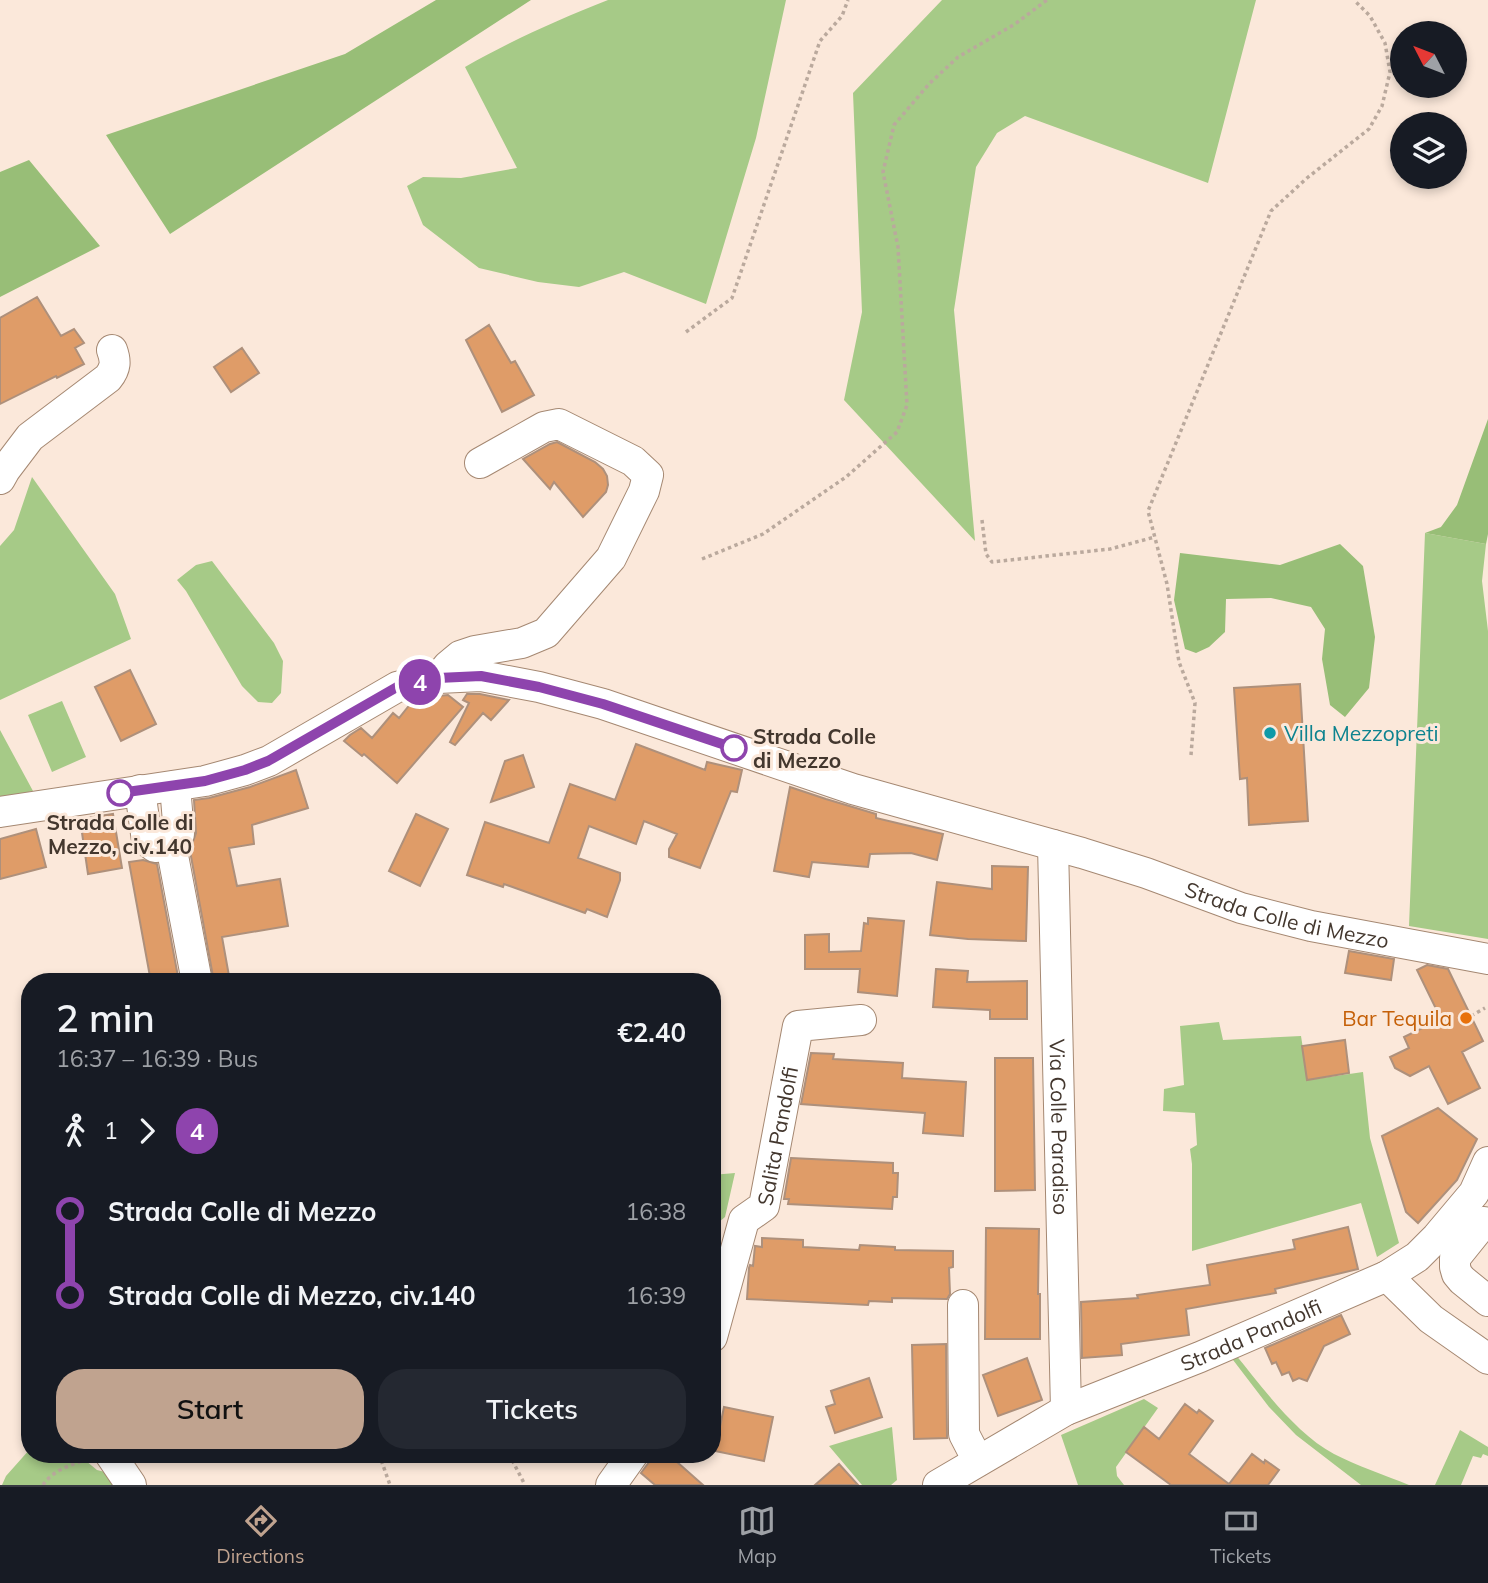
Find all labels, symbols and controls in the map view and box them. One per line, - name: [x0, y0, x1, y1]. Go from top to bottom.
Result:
- north arrow: [1390, 21, 1466, 98]
- map controls: [1390, 21, 1467, 189]
- button: layers: [1390, 112, 1467, 189]
- line badge: 4: [397, 659, 443, 705]
- text: 4: [413, 667, 427, 697]
- place label: Villa Mezzopreti: [1284, 720, 1439, 746]
- place label: Strada Colle di Mezzo: [753, 723, 876, 773]
- marker: Villa Mezzopreti: [1262, 725, 1278, 741]
- marker: Strada Colle di Mezzo: [721, 735, 747, 761]
- marker: Strada Colle di Mezzo, civ.140: [107, 780, 133, 806]
- place label: Strada Colle di Mezzo, civ.140: [46, 809, 194, 859]
- street label: Strada Colle di Mezzo: [1181, 876, 1391, 953]
- text: 2 min: [56, 994, 155, 1042]
- place label: Bar Tequila: [1342, 1005, 1452, 1031]
- marker: Bar Tequila: [1458, 1010, 1474, 1026]
- text: €2.40: [617, 1016, 686, 1049]
- street label: Via Colle Paradiso: [1044, 1039, 1075, 1215]
- text: 16:37 – 16:39 · Bus: [56, 1044, 258, 1073]
- street label: Salita Pandolfi: [751, 1064, 803, 1208]
- icon: walk: [56, 1112, 94, 1150]
- icon: forward: [128, 1112, 166, 1150]
- text: 1: [104, 1116, 118, 1145]
- text: 4: [190, 1116, 204, 1146]
- text: Strada Colle di Mezzo: [108, 1195, 377, 1228]
- text: 16:38: [626, 1197, 686, 1226]
- text: Strada Colle di Mezzo, civ.140: [108, 1279, 476, 1312]
- text: 16:39: [626, 1281, 686, 1310]
- street label: Strada Pandolfi: [1177, 1293, 1325, 1376]
- button: Start: [56, 1369, 364, 1449]
- button: Tickets: [378, 1369, 686, 1449]
- tab: Directions: [217, 1502, 304, 1568]
- tab: Map: [738, 1502, 777, 1568]
- tab: Tickets: [1210, 1502, 1271, 1568]

